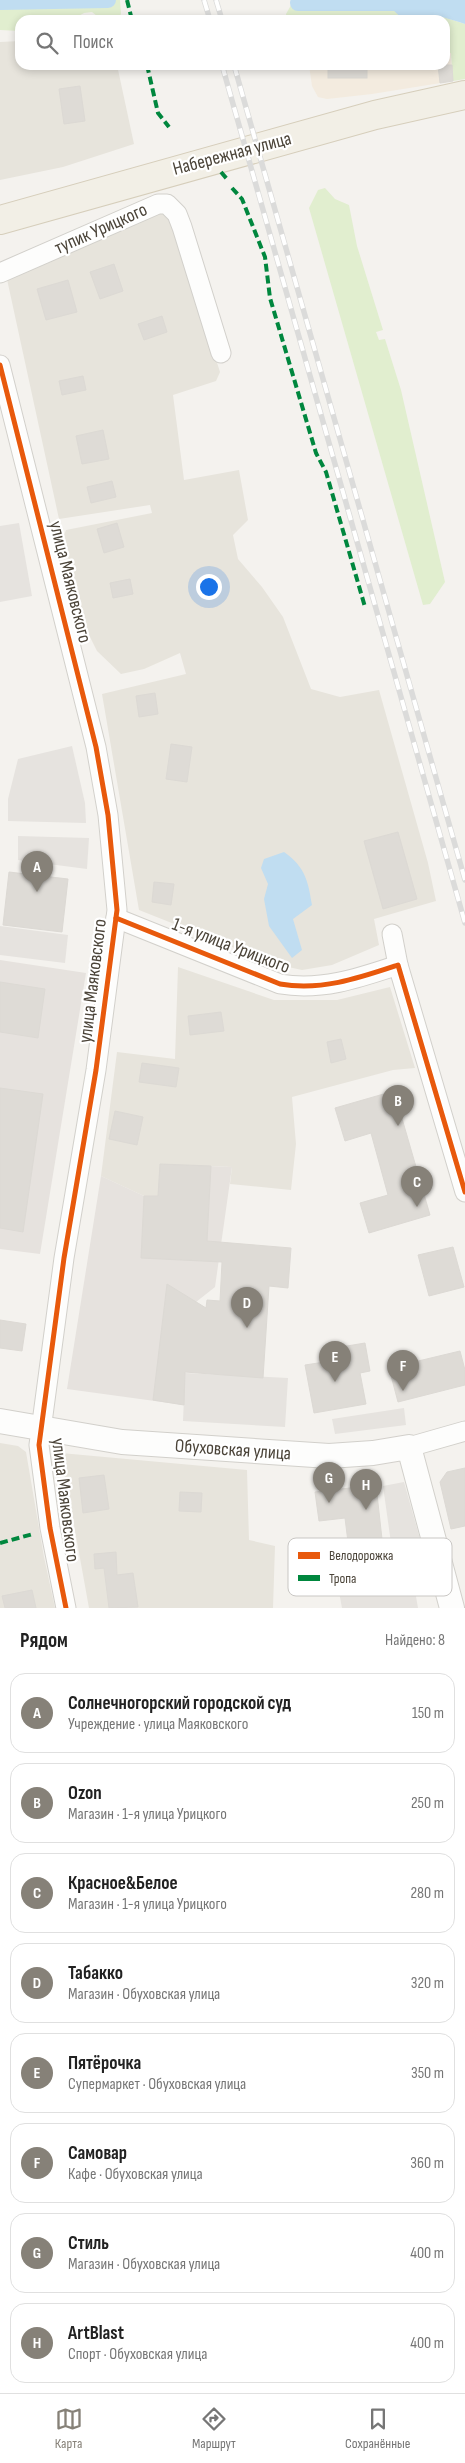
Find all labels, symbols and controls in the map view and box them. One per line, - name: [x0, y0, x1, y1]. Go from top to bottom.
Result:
- search box: [15, 15, 450, 70]
- icon: search: [33, 29, 61, 57]
- text: Поиск: [73, 31, 113, 54]
- street label: Набережная улица: [170, 127, 294, 181]
- street label: тупик Урицкого: [51, 198, 151, 260]
- street label: улица Маяковского: [44, 519, 96, 645]
- your location: [196, 574, 222, 600]
- pin: A: [21, 851, 53, 892]
- street label: 1-я улица Урицкого: [169, 913, 293, 979]
- street label: улица Маяковского: [74, 918, 112, 1044]
- pin: B: [382, 1085, 414, 1126]
- pin: C: [401, 1166, 433, 1207]
- pin: D: [231, 1287, 263, 1328]
- pin: E: [319, 1341, 351, 1382]
- pin: F: [387, 1350, 419, 1391]
- street label: Обуховская улица: [174, 1434, 292, 1466]
- street label: улица Маяковского: [46, 1437, 84, 1563]
- pin: G: [313, 1462, 345, 1503]
- pin: H: [350, 1469, 382, 1510]
- legend: [288, 1538, 452, 1596]
- text: Велодорожка: [329, 1547, 393, 1564]
- text: Тропа: [329, 1570, 356, 1587]
- text: Рядом: [20, 1628, 68, 1653]
- text: Найдено: 8: [385, 1631, 445, 1650]
- text: Солнечногорский городской суд: [68, 1692, 291, 1715]
- text: A: [33, 1704, 41, 1723]
- text: 150 m: [412, 1704, 444, 1723]
- text: Учреждение · улица Маяковского: [68, 1715, 249, 1734]
- text: Ozon: [68, 1782, 102, 1805]
- text: B: [33, 1794, 41, 1813]
- text: 250 m: [411, 1794, 444, 1813]
- text: Магазин · 1-я улица Урицкого: [68, 1805, 227, 1824]
- text: Красное&Белое: [68, 1872, 178, 1895]
- text: C: [33, 1884, 41, 1903]
- text: 280 m: [410, 1884, 444, 1903]
- text: Магазин · 1-я улица Урицкого: [68, 1895, 227, 1914]
- text: Табакко: [68, 1962, 123, 1985]
- text: D: [33, 1974, 41, 1993]
- text: 320 m: [411, 1974, 444, 1993]
- text: Магазин · Обуховская улица: [68, 1985, 220, 2004]
- text: Пятёрочка: [68, 2052, 141, 2075]
- text: E: [34, 2064, 40, 2083]
- text: 350 m: [411, 2064, 444, 2083]
- text: Супермаркет · Обуховская улица: [68, 2075, 246, 2094]
- text: Самовар: [68, 2142, 127, 2165]
- text: F: [34, 2154, 40, 2173]
- text: 360 m: [410, 2154, 444, 2173]
- text: Кафе · Обуховская улица: [68, 2165, 203, 2184]
- text: Стиль: [68, 2232, 109, 2255]
- text: G: [33, 2244, 41, 2263]
- text: 400 m: [410, 2244, 444, 2263]
- text: Магазин · Обуховская улица: [68, 2255, 220, 2274]
- text: ArtBlast: [68, 2322, 124, 2345]
- text: H: [33, 2334, 41, 2353]
- text: 400 m: [410, 2334, 444, 2353]
- text: Спорт · Обуховская улица: [68, 2345, 207, 2364]
- tab: Карта: [55, 2405, 83, 2452]
- tab: Маршрут: [192, 2405, 236, 2452]
- tab: Сохранённые: [345, 2405, 410, 2452]

